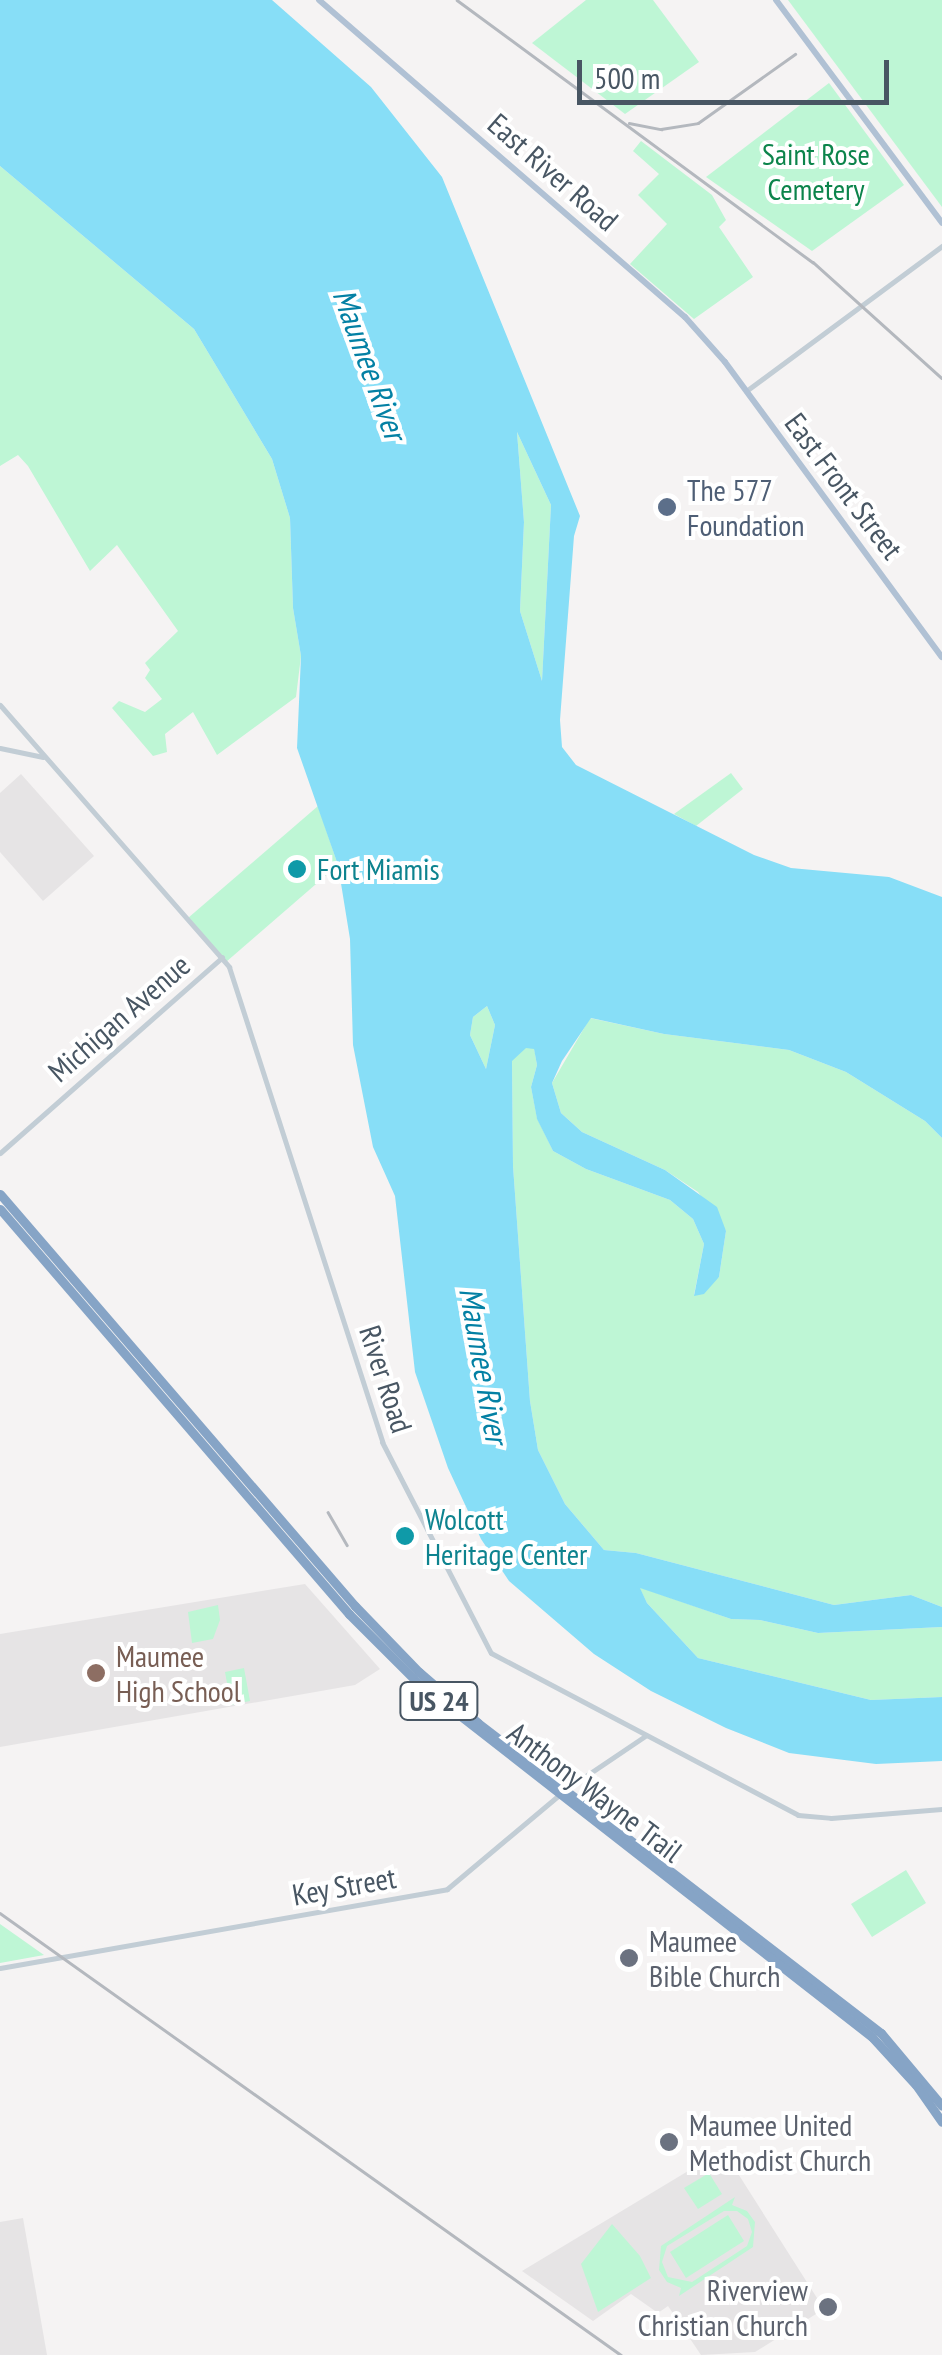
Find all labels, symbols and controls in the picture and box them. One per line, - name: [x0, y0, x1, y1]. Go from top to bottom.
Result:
- scale bar: [582, 40, 894, 102]
- text: 500 m: [594, 58, 660, 97]
- street label: East River Road: [481, 106, 625, 238]
- park label: Saint Rose Cemetery: [762, 136, 870, 206]
- water label: Maumee River: [325, 283, 415, 445]
- street label: East Front Street: [778, 406, 910, 566]
- place label: The 577 Foundation: [687, 472, 804, 542]
- marker: The 577 Foundation: [656, 496, 678, 518]
- place label: Fort Miamis: [317, 851, 440, 887]
- marker: Fort Miamis: [286, 858, 308, 880]
- street label: Michigan Avenue: [41, 947, 197, 1089]
- water label: Maumee River: [451, 1284, 517, 1446]
- street label: River Road: [352, 1321, 420, 1437]
- place label: Wolcott Heritage Center: [425, 1501, 587, 1572]
- marker: Wolcott Heritage Center: [394, 1525, 416, 1547]
- place label: Maumee High School: [116, 1638, 241, 1708]
- marker: Maumee High School: [85, 1662, 107, 1684]
- road number: US 24: [399, 1678, 479, 1724]
- street label: Anthony Wayne Trail: [500, 1714, 690, 1870]
- street label: Key Street: [289, 1859, 399, 1913]
- place label: Maumee Bible Church: [649, 1923, 780, 1994]
- marker: Maumee Bible Church: [618, 1947, 640, 1969]
- place label: Maumee United Methodist Church: [689, 2107, 871, 2178]
- marker: Maumee United Methodist Church: [658, 2131, 680, 2153]
- place label: Riverview Christian Church: [638, 2272, 808, 2342]
- marker: Riverview Christian Church: [817, 2296, 839, 2318]

